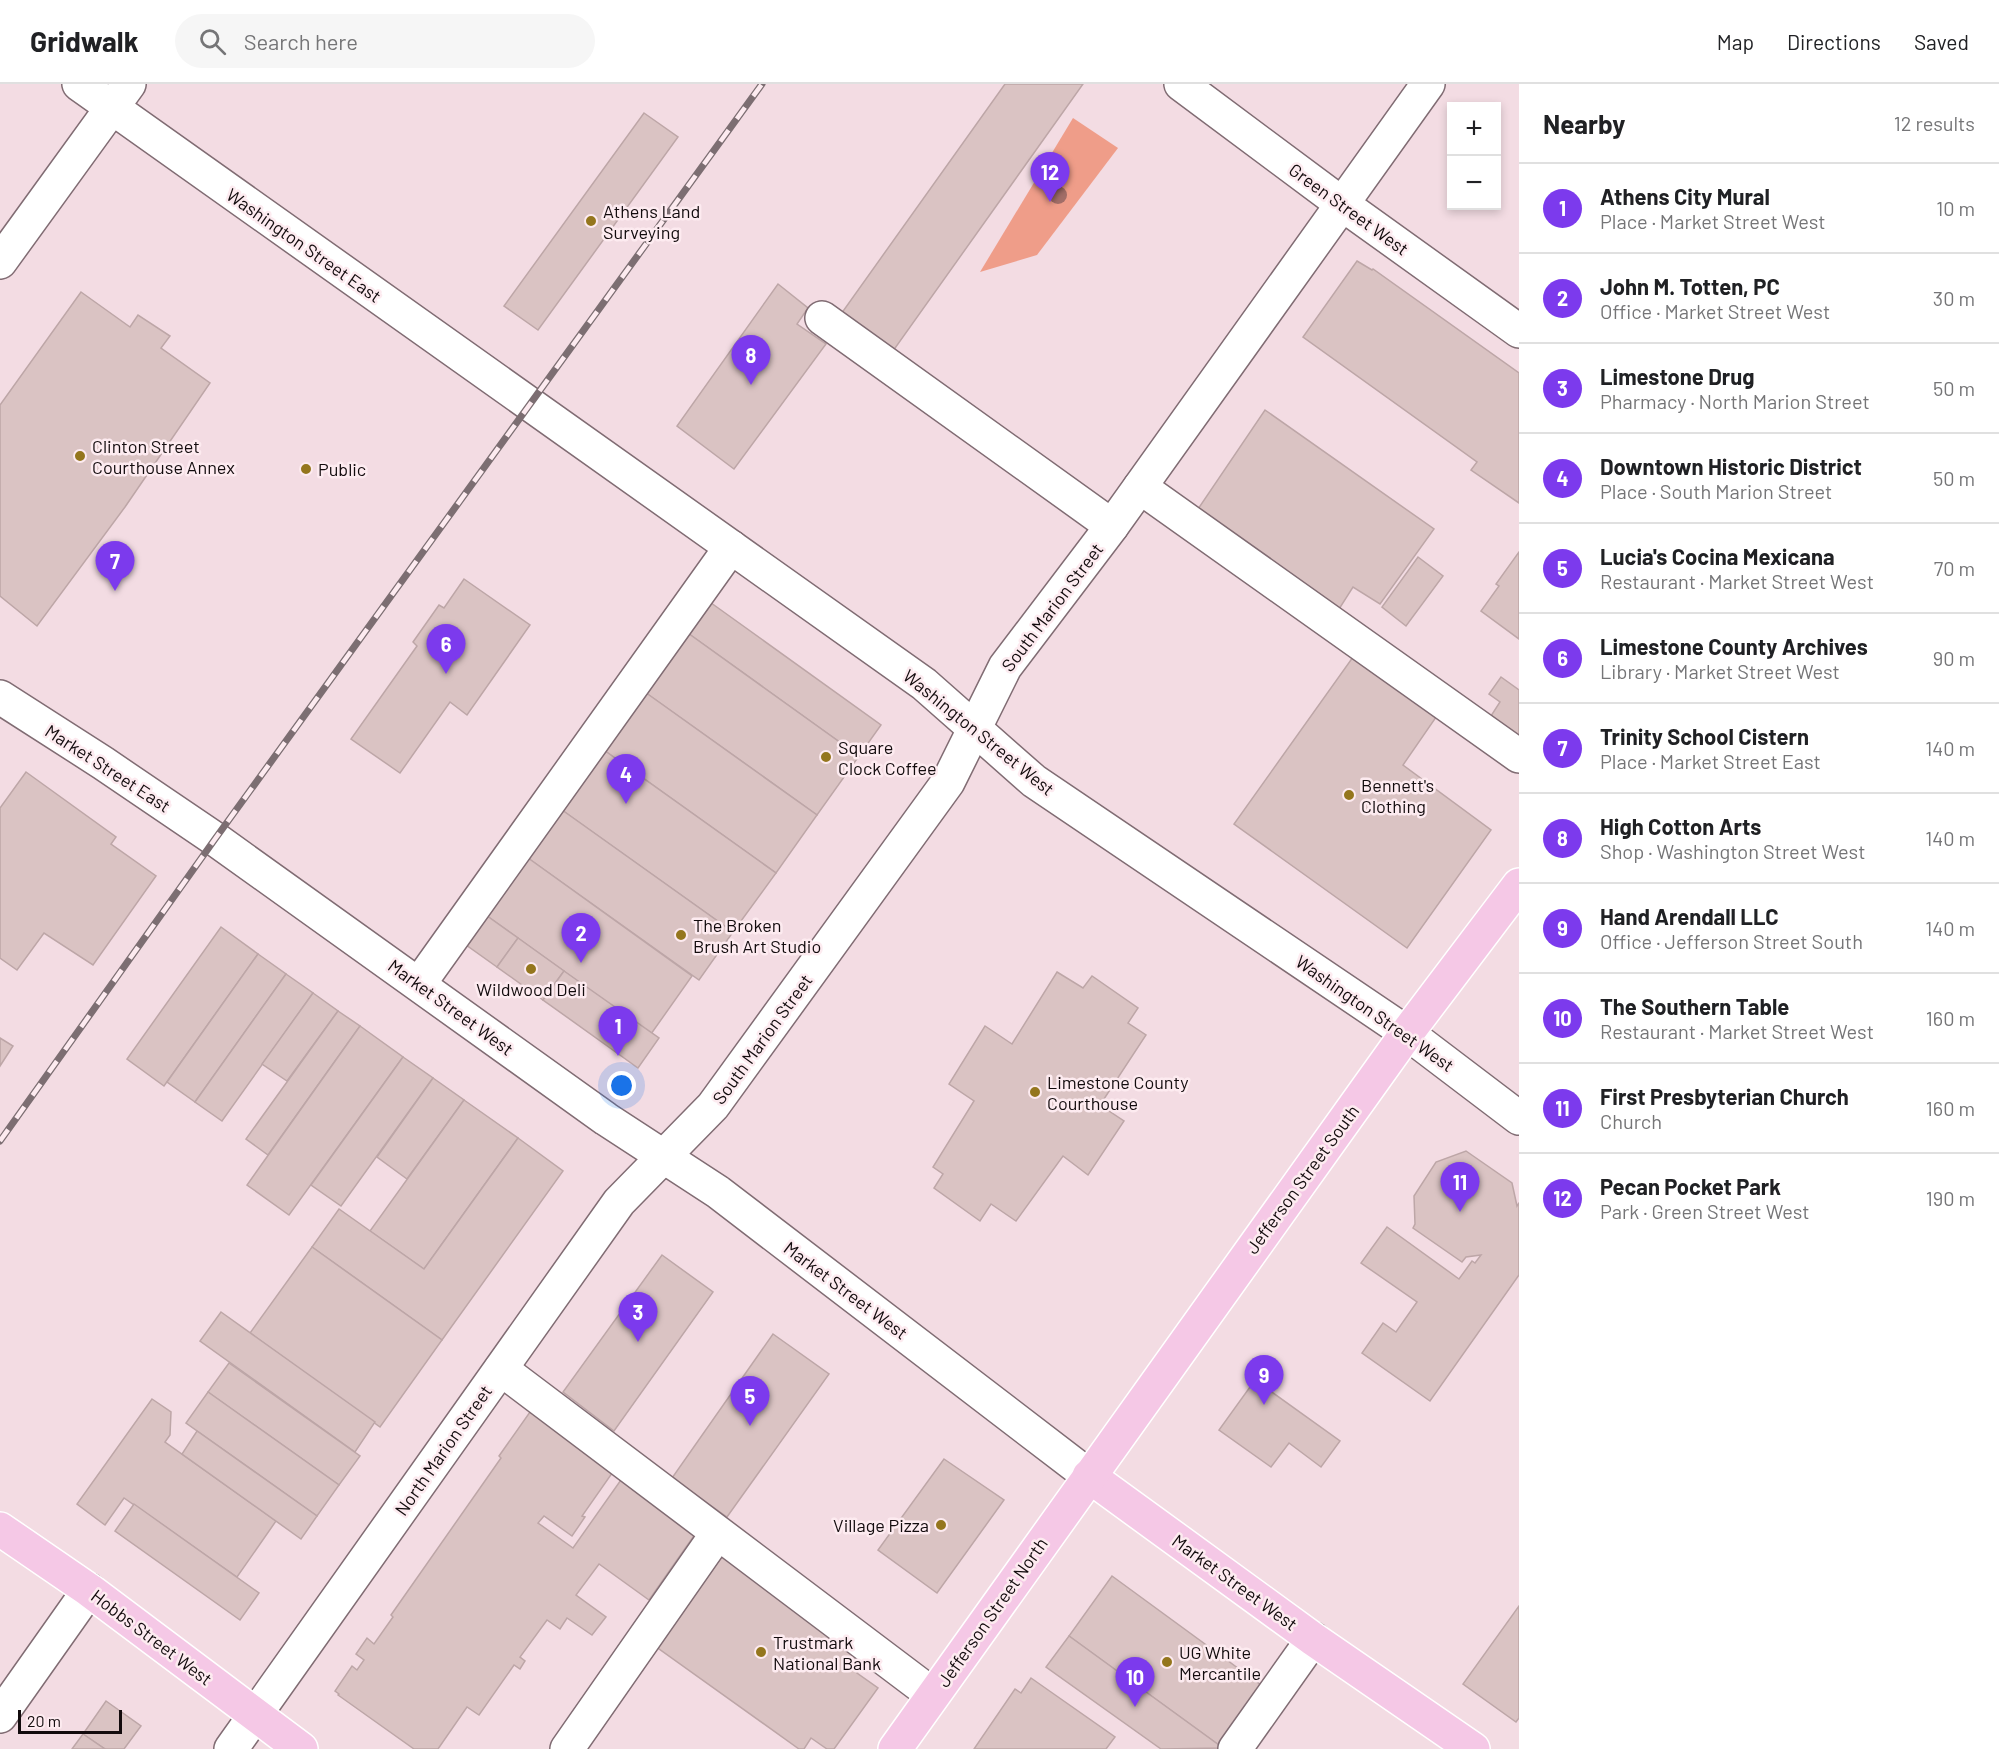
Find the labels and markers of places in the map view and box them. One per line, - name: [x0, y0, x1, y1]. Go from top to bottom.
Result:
- pin: 12: [1030, 152, 1070, 202]
- place label: Athens Land Surveying: [603, 200, 700, 243]
- marker: Athens Land Surveying: [584, 214, 598, 228]
- pin: 8: [732, 336, 771, 385]
- place label: Clinton Street Courthouse Annex: [92, 435, 235, 478]
- marker: Clinton Street Courthouse Annex: [73, 449, 87, 463]
- place label: Public: [318, 458, 366, 480]
- marker: Public: [299, 462, 313, 476]
- pin: 7: [96, 542, 134, 591]
- pin: 6: [426, 624, 466, 674]
- place label: Square Clock Coffee: [838, 736, 937, 779]
- marker: Square Clock Coffee: [819, 750, 833, 764]
- pin: 4: [606, 754, 646, 804]
- place label: Bennett's Clothing: [1361, 774, 1434, 817]
- marker: Bennett's Clothing: [1342, 788, 1356, 802]
- pin: 2: [562, 914, 600, 963]
- place label: The Broken Brush Art Studio: [693, 914, 821, 957]
- marker: The Broken Brush Art Studio: [674, 928, 688, 942]
- marker: Wildwood Deli: [524, 962, 538, 976]
- place label: Wildwood Deli: [476, 978, 586, 1000]
- pin: 1: [598, 1006, 638, 1056]
- place label: Limestone County Courthouse: [1047, 1071, 1188, 1114]
- marker: Limestone County Courthouse: [1028, 1085, 1042, 1099]
- pin: 11: [1440, 1162, 1480, 1212]
- pin: 3: [618, 1292, 658, 1342]
- pin: 9: [1244, 1356, 1284, 1405]
- pin: 5: [730, 1376, 770, 1426]
- place label: Village Pizza: [833, 1514, 929, 1536]
- marker: Village Pizza: [934, 1518, 948, 1532]
- place label: Trustmark National Bank: [773, 1631, 881, 1674]
- place label: UG White Mercantile: [1179, 1641, 1261, 1684]
- marker: Trustmark National Bank: [754, 1645, 768, 1659]
- marker: UG White Mercantile: [1160, 1655, 1174, 1669]
- pin: 10: [1116, 1658, 1154, 1707]

